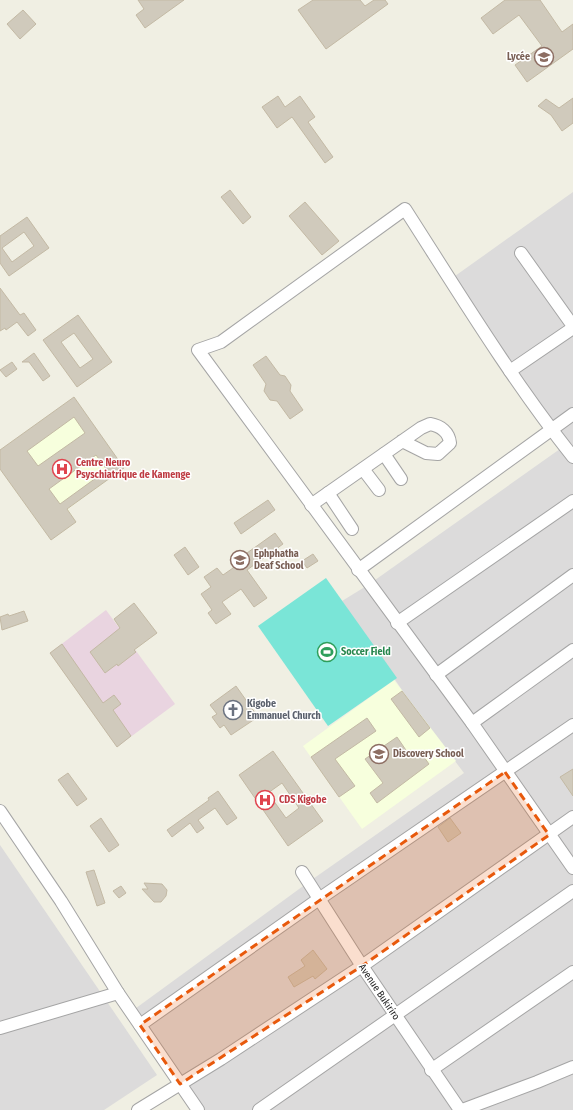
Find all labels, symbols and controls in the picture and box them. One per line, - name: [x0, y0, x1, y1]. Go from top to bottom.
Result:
- school or university icon: Lycée: [533, 46, 555, 68]
- place label: Lycée: [507, 50, 530, 63]
- place label: Centre Neuro Psyschiatrique de Kamenge: [76, 457, 190, 481]
- hospital icon: Centre Neuro Psyschiatrique de Kamenge: [51, 458, 73, 480]
- place label: Ephphatha Deaf School: [254, 548, 304, 572]
- school or university icon: Ephphatha Deaf School: [229, 549, 251, 571]
- sports icon: Soccer Field: [316, 641, 338, 663]
- place label: Soccer Field: [341, 646, 391, 658]
- place label: Kigobe Emmanuel Church: [247, 698, 321, 722]
- church icon: Kigobe Emmanuel Church: [222, 699, 244, 721]
- school or university icon: Discovery School: [368, 743, 390, 765]
- place label: Discovery School: [393, 748, 464, 760]
- hospital icon: CDS Kigobe: [254, 789, 276, 811]
- place label: CDS Kigobe: [279, 794, 326, 806]
- street label: Avenue Bukiriro: [356, 962, 402, 1022]

